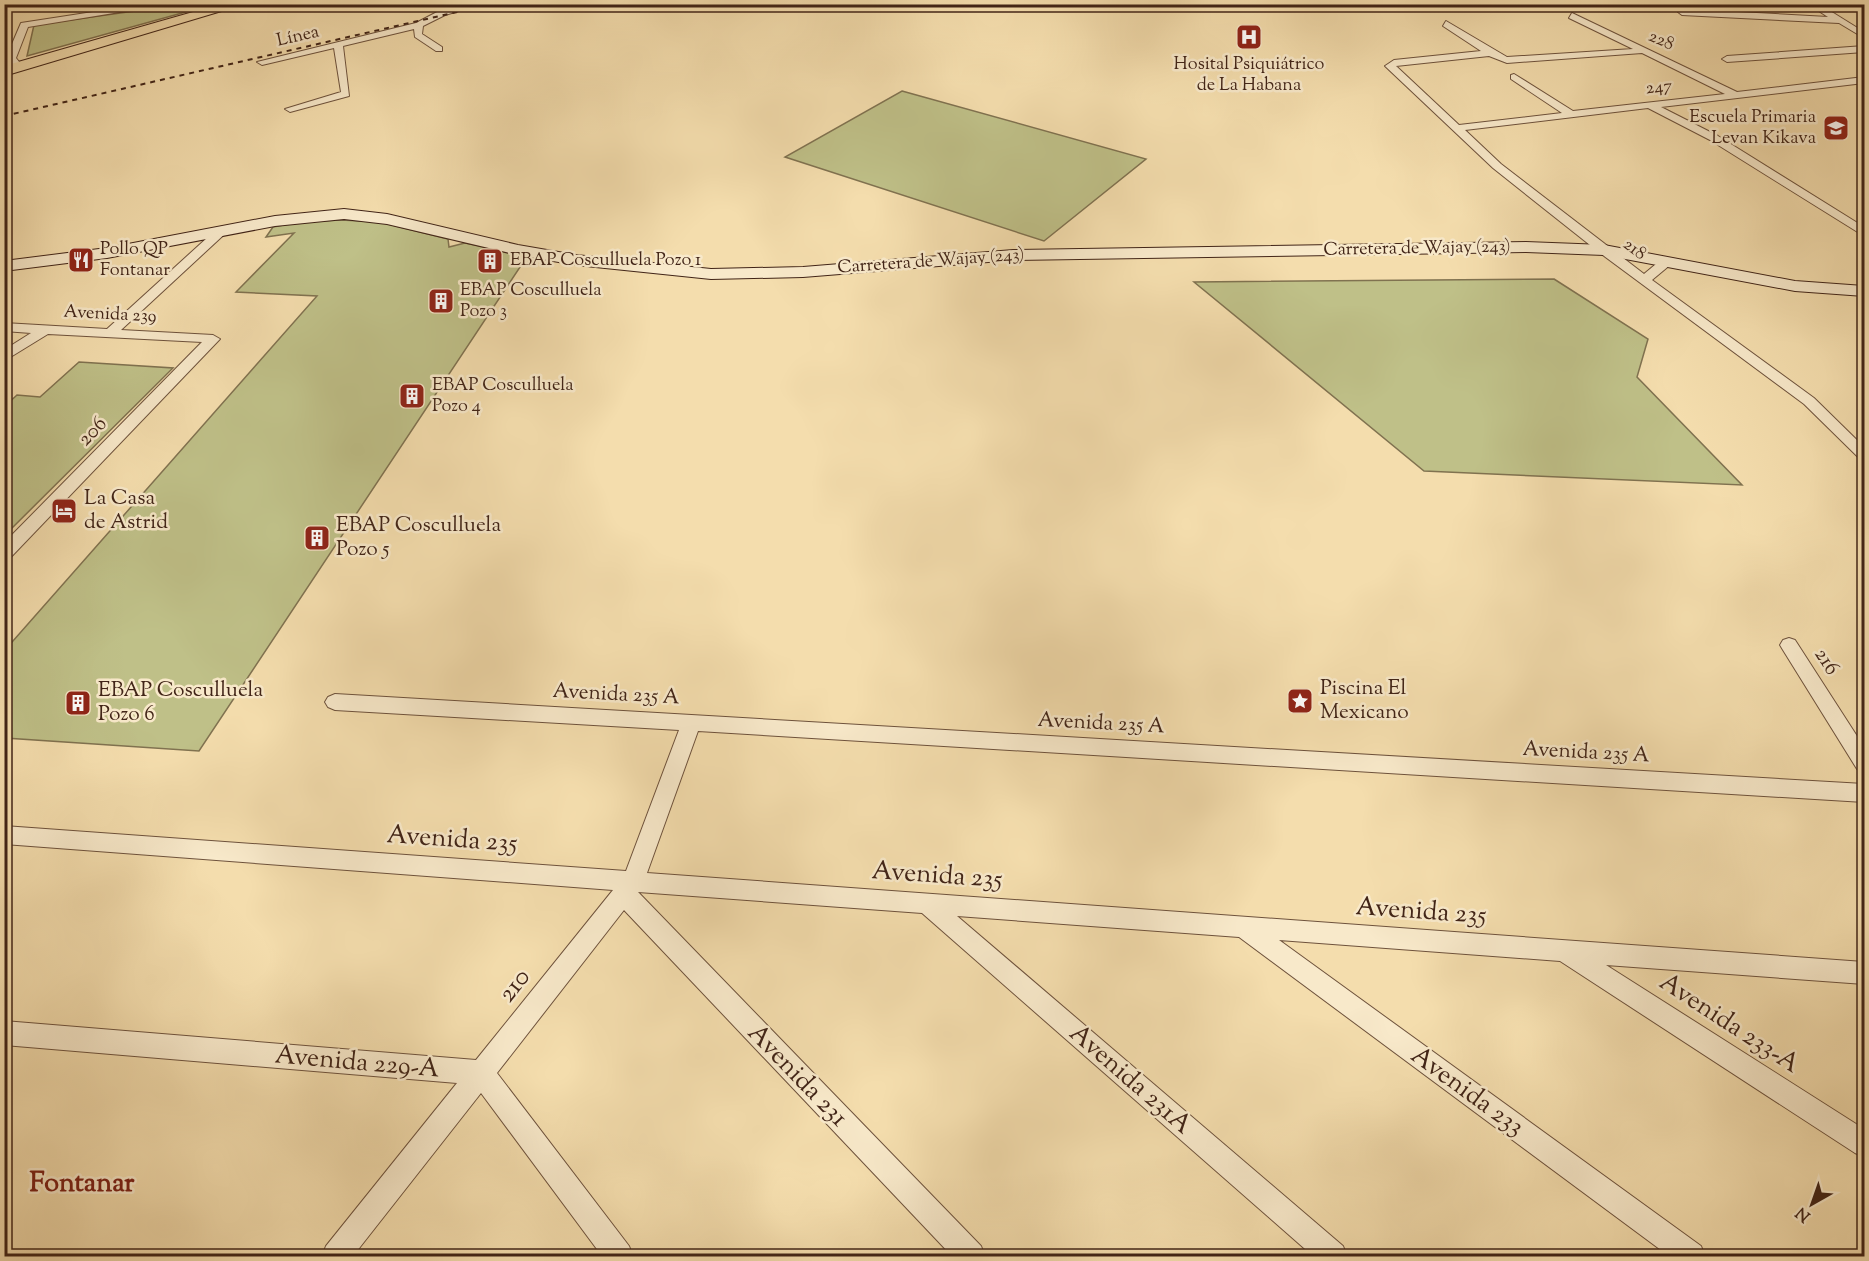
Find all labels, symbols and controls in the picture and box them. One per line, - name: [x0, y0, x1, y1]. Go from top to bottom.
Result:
- street label: Línea: [274, 19, 322, 55]
- hospital icon: Hosital Psiquiátrico de La Habana: [1234, 22, 1264, 52]
- street label: 228: [1644, 24, 1678, 58]
- place label: Hosital Psiquiátrico de La Habana: [1174, 52, 1325, 99]
- street label: 247: [1644, 73, 1674, 103]
- place label: Escuela Primaria Levan Kikava: [1689, 105, 1816, 152]
- school or university icon: Escuela Primaria Levan Kikava: [1821, 113, 1851, 143]
- street label: 218: [1617, 233, 1651, 267]
- street label: Carretera de Wajay (243): [1323, 234, 1511, 264]
- place label: Pollo QP Fontanar: [100, 237, 170, 284]
- street label: Carretera de Wajay (243): [837, 242, 1025, 282]
- restaurant icon: Pollo QP Fontanar: [66, 245, 96, 275]
- building icon: EBAP Cosculluela Pozo 1: [475, 246, 505, 276]
- place label: EBAP Cosculluela Pozo 1: [510, 248, 701, 274]
- place label: EBAP Cosculluela Pozo 3: [460, 278, 602, 325]
- building icon: EBAP Cosculluela Pozo 3: [426, 286, 456, 316]
- street label: Avenida 239: [63, 300, 157, 330]
- place label: EBAP Cosculluela Pozo 4: [432, 373, 574, 420]
- building icon: EBAP Cosculluela Pozo 4: [397, 381, 427, 411]
- street label: 206: [71, 410, 115, 454]
- place label: La Casa de Astrid: [84, 484, 168, 538]
- hotel icon: La Casa de Astrid: [49, 496, 79, 526]
- place label: EBAP Cosculluela Pozo 5: [336, 511, 501, 565]
- building icon: EBAP Cosculluela Pozo 5: [302, 523, 332, 553]
- street label: 216: [1806, 642, 1846, 682]
- place label: Piscina El Mexicano: [1320, 674, 1409, 728]
- place label: EBAP Cosculluela Pozo 6: [98, 676, 263, 730]
- street label: Avenida 235 A: [552, 677, 680, 713]
- place icon: Piscina El Mexicano: [1285, 686, 1315, 716]
- building icon: EBAP Cosculluela Pozo 6: [63, 688, 93, 718]
- street label: Avenida 235 A: [1037, 706, 1165, 742]
- street label: Avenida 235 A: [1522, 735, 1650, 771]
- street label: Avenida 235: [385, 817, 519, 863]
- street label: Avenida 235: [870, 853, 1004, 899]
- street label: Avenida 235: [1354, 889, 1488, 935]
- street label: 210: [490, 961, 540, 1011]
- street label: Avenida 233-A: [1651, 965, 1807, 1083]
- street label: Avenida 231: [738, 1016, 856, 1136]
- street label: Avenida 231A: [1060, 1016, 1200, 1144]
- street label: Avenida 229-A: [273, 1037, 441, 1089]
- street label: Avenida 233: [1402, 1038, 1532, 1146]
- district label: Fontanar: [30, 1165, 135, 1204]
- north arrow: [1782, 1174, 1842, 1234]
- text: N: [1792, 1201, 1816, 1226]

